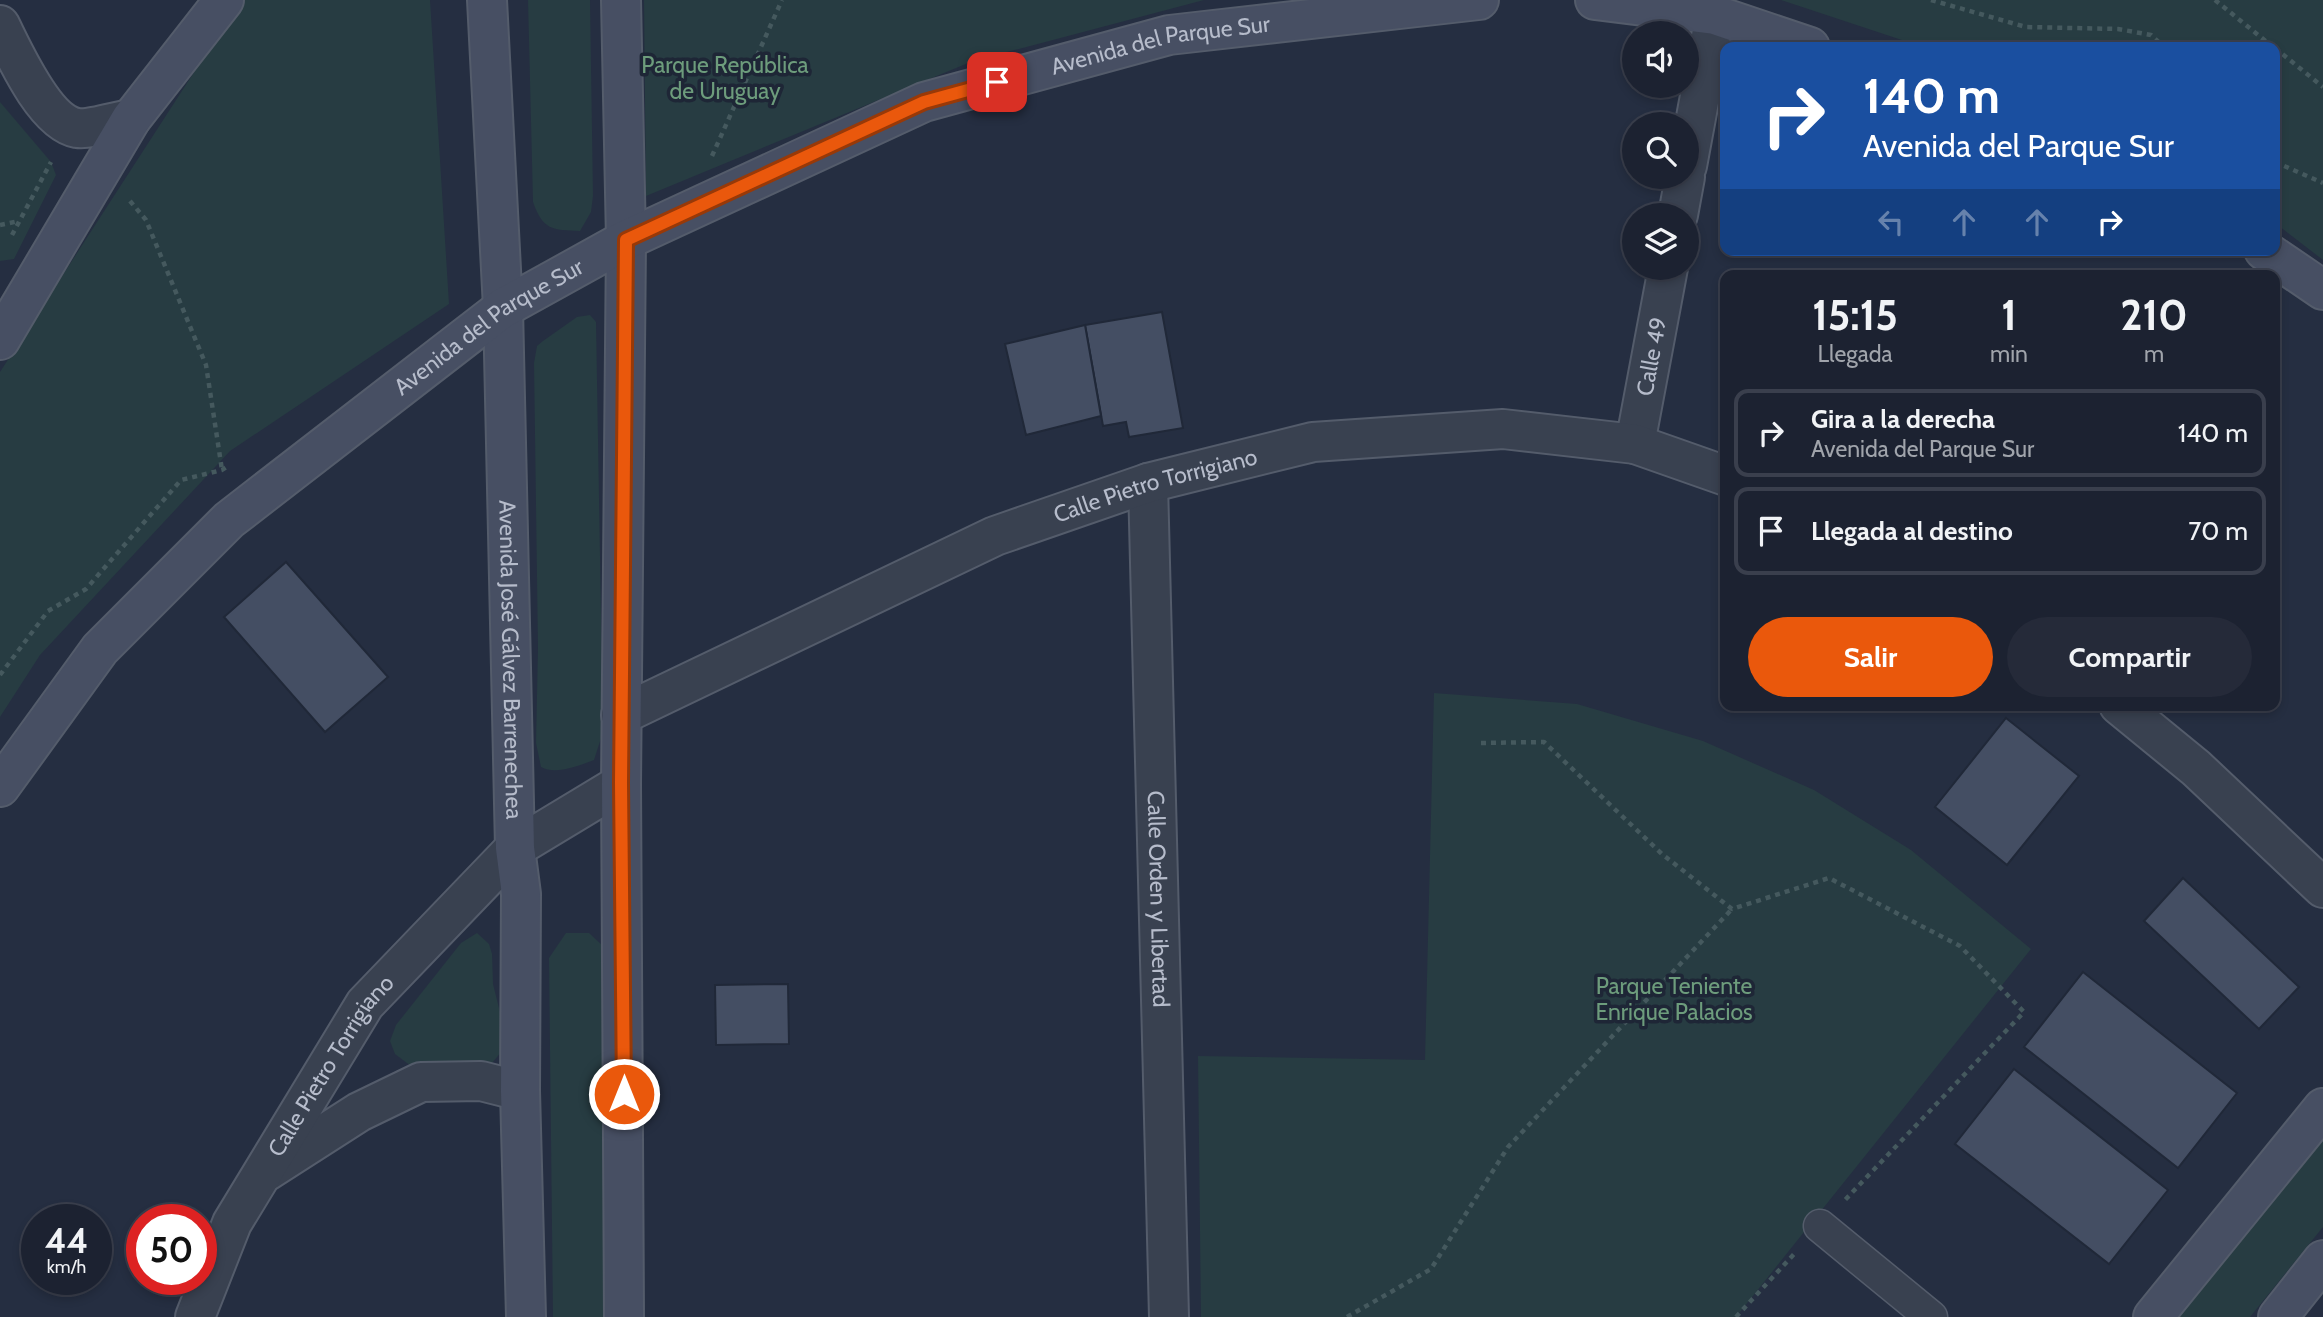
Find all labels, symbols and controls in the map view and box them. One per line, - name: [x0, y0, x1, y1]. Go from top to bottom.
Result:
- street label: Avenida del Parque Sur: [1048, 10, 1272, 81]
- map controls: [1622, 21, 1699, 280]
- button: sound: [1622, 21, 1699, 98]
- park label: Parque República de Uruguay: [641, 51, 809, 105]
- pin: [967, 52, 1027, 112]
- icon: arrive: [978, 63, 1016, 101]
- text: 140 m: [1863, 66, 2000, 125]
- icon: right: [1748, 70, 1839, 161]
- button: search: [1622, 112, 1699, 189]
- text: Avenida del Parque Sur: [1863, 126, 2174, 165]
- button: layers: [1622, 203, 1699, 280]
- icon: left: [1872, 203, 1910, 241]
- icon: ahead: [1945, 203, 1983, 241]
- icon: ahead: [2018, 203, 2056, 241]
- icon: right: [2091, 203, 2129, 241]
- street label: Avenida del Parque Sur: [388, 252, 589, 401]
- text: 15:15: [1812, 289, 1898, 341]
- text: 1: [2001, 289, 2017, 341]
- text: 210: [2120, 289, 2188, 341]
- street label: Calle 49: [1630, 315, 1672, 398]
- text: Llegada: [1818, 340, 1892, 368]
- text: min: [1990, 340, 2028, 368]
- text: m: [2144, 340, 2164, 368]
- text: Gira a la derecha: [1811, 403, 1995, 435]
- icon: right: [1752, 414, 1790, 452]
- text: 140 m: [2178, 417, 2248, 449]
- text: Avenida del Parque Sur: [1811, 435, 2034, 463]
- street label: Calle Pietro Torrigiano: [1050, 442, 1260, 529]
- street label: Avenida José Gálvez Barrenechea: [493, 499, 528, 820]
- icon: arrive: [1752, 512, 1790, 550]
- text: Llegada al destino: [1811, 515, 2013, 547]
- text: 70 m: [2188, 515, 2248, 547]
- button: Salir: [1748, 617, 1993, 697]
- button: Compartir: [2007, 617, 2252, 697]
- street label: Calle Orden y Libertad: [1142, 790, 1175, 1008]
- street label: Calle Pietro Torrigiano: [262, 969, 400, 1162]
- park label: Parque Teniente Enrique Palacios: [1595, 972, 1753, 1026]
- position arrow: [587, 1057, 661, 1131]
- speed limit sign: 50: [126, 1204, 217, 1295]
- text: 44: [45, 1219, 88, 1262]
- text: km/h: [47, 1256, 86, 1278]

